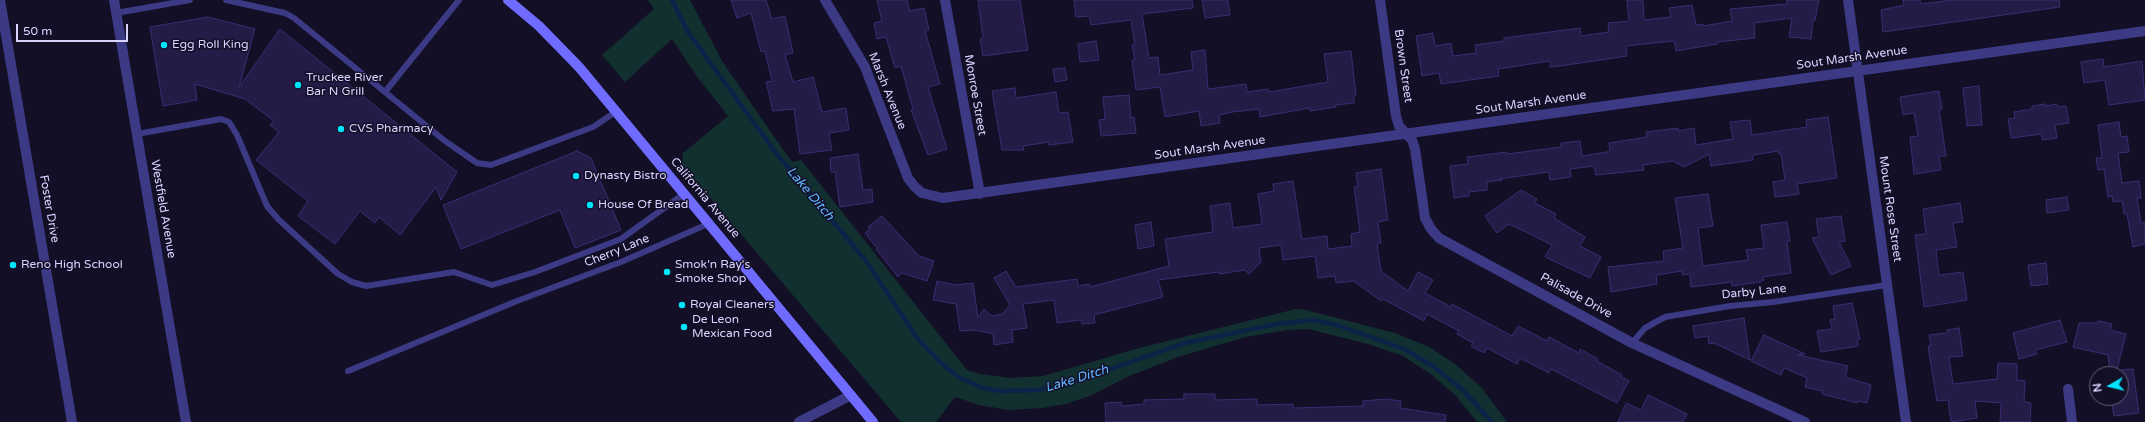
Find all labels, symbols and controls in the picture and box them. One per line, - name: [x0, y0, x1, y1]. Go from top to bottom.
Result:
- scale bar: [18, 16, 130, 42]
- text: 50 m: [23, 24, 52, 38]
- street label: Brown Street: [1391, 28, 1415, 104]
- place label: Egg Roll King: [172, 38, 249, 52]
- marker: Egg Roll King: [159, 40, 169, 50]
- street label: Sout Marsh Avenue: [1796, 43, 1908, 73]
- street label: Marsh Avenue: [865, 50, 909, 132]
- street label: Monroe Street: [961, 53, 989, 137]
- place label: Truckee River Bar N Grill: [306, 71, 383, 99]
- marker: Truckee River Bar N Grill: [293, 80, 303, 90]
- street label: Sout Marsh Avenue: [1475, 88, 1587, 118]
- place label: CVS Pharmacy: [349, 122, 433, 136]
- marker: CVS Pharmacy: [336, 124, 346, 134]
- street label: Sout Marsh Avenue: [1154, 133, 1266, 163]
- street label: California Avenue: [667, 155, 743, 241]
- street label: Mount Rose Street: [1875, 155, 1905, 263]
- street label: Westfield Avenue: [147, 159, 179, 259]
- water label: Lake Ditch: [783, 164, 837, 224]
- place label: Dynasty Bistro: [584, 169, 667, 183]
- marker: Dynasty Bistro: [571, 171, 581, 181]
- street label: Foster Drive: [36, 174, 62, 244]
- place label: House Of Bread: [598, 198, 688, 212]
- marker: House Of Bread: [585, 200, 595, 210]
- street label: Cherry Lane: [582, 231, 652, 271]
- place label: Reno High School: [21, 258, 123, 272]
- place label: Smok'n Ray's Smoke Shop: [675, 258, 750, 286]
- marker: Reno High School: [8, 260, 18, 270]
- marker: Smok'n Ray's Smoke Shop: [662, 267, 672, 277]
- street label: Palisade Drive: [1538, 270, 1614, 322]
- street label: Darby Lane: [1721, 281, 1787, 303]
- place label: Royal Cleaners: [690, 298, 774, 312]
- marker: Royal Cleaners: [677, 300, 687, 310]
- place label: De Leon Mexican Food: [692, 313, 772, 341]
- marker: De Leon Mexican Food: [679, 322, 689, 332]
- water label: Lake Ditch: [1044, 362, 1110, 396]
- north arrow: [2089, 366, 2129, 406]
- text: N: [2091, 382, 2105, 393]

